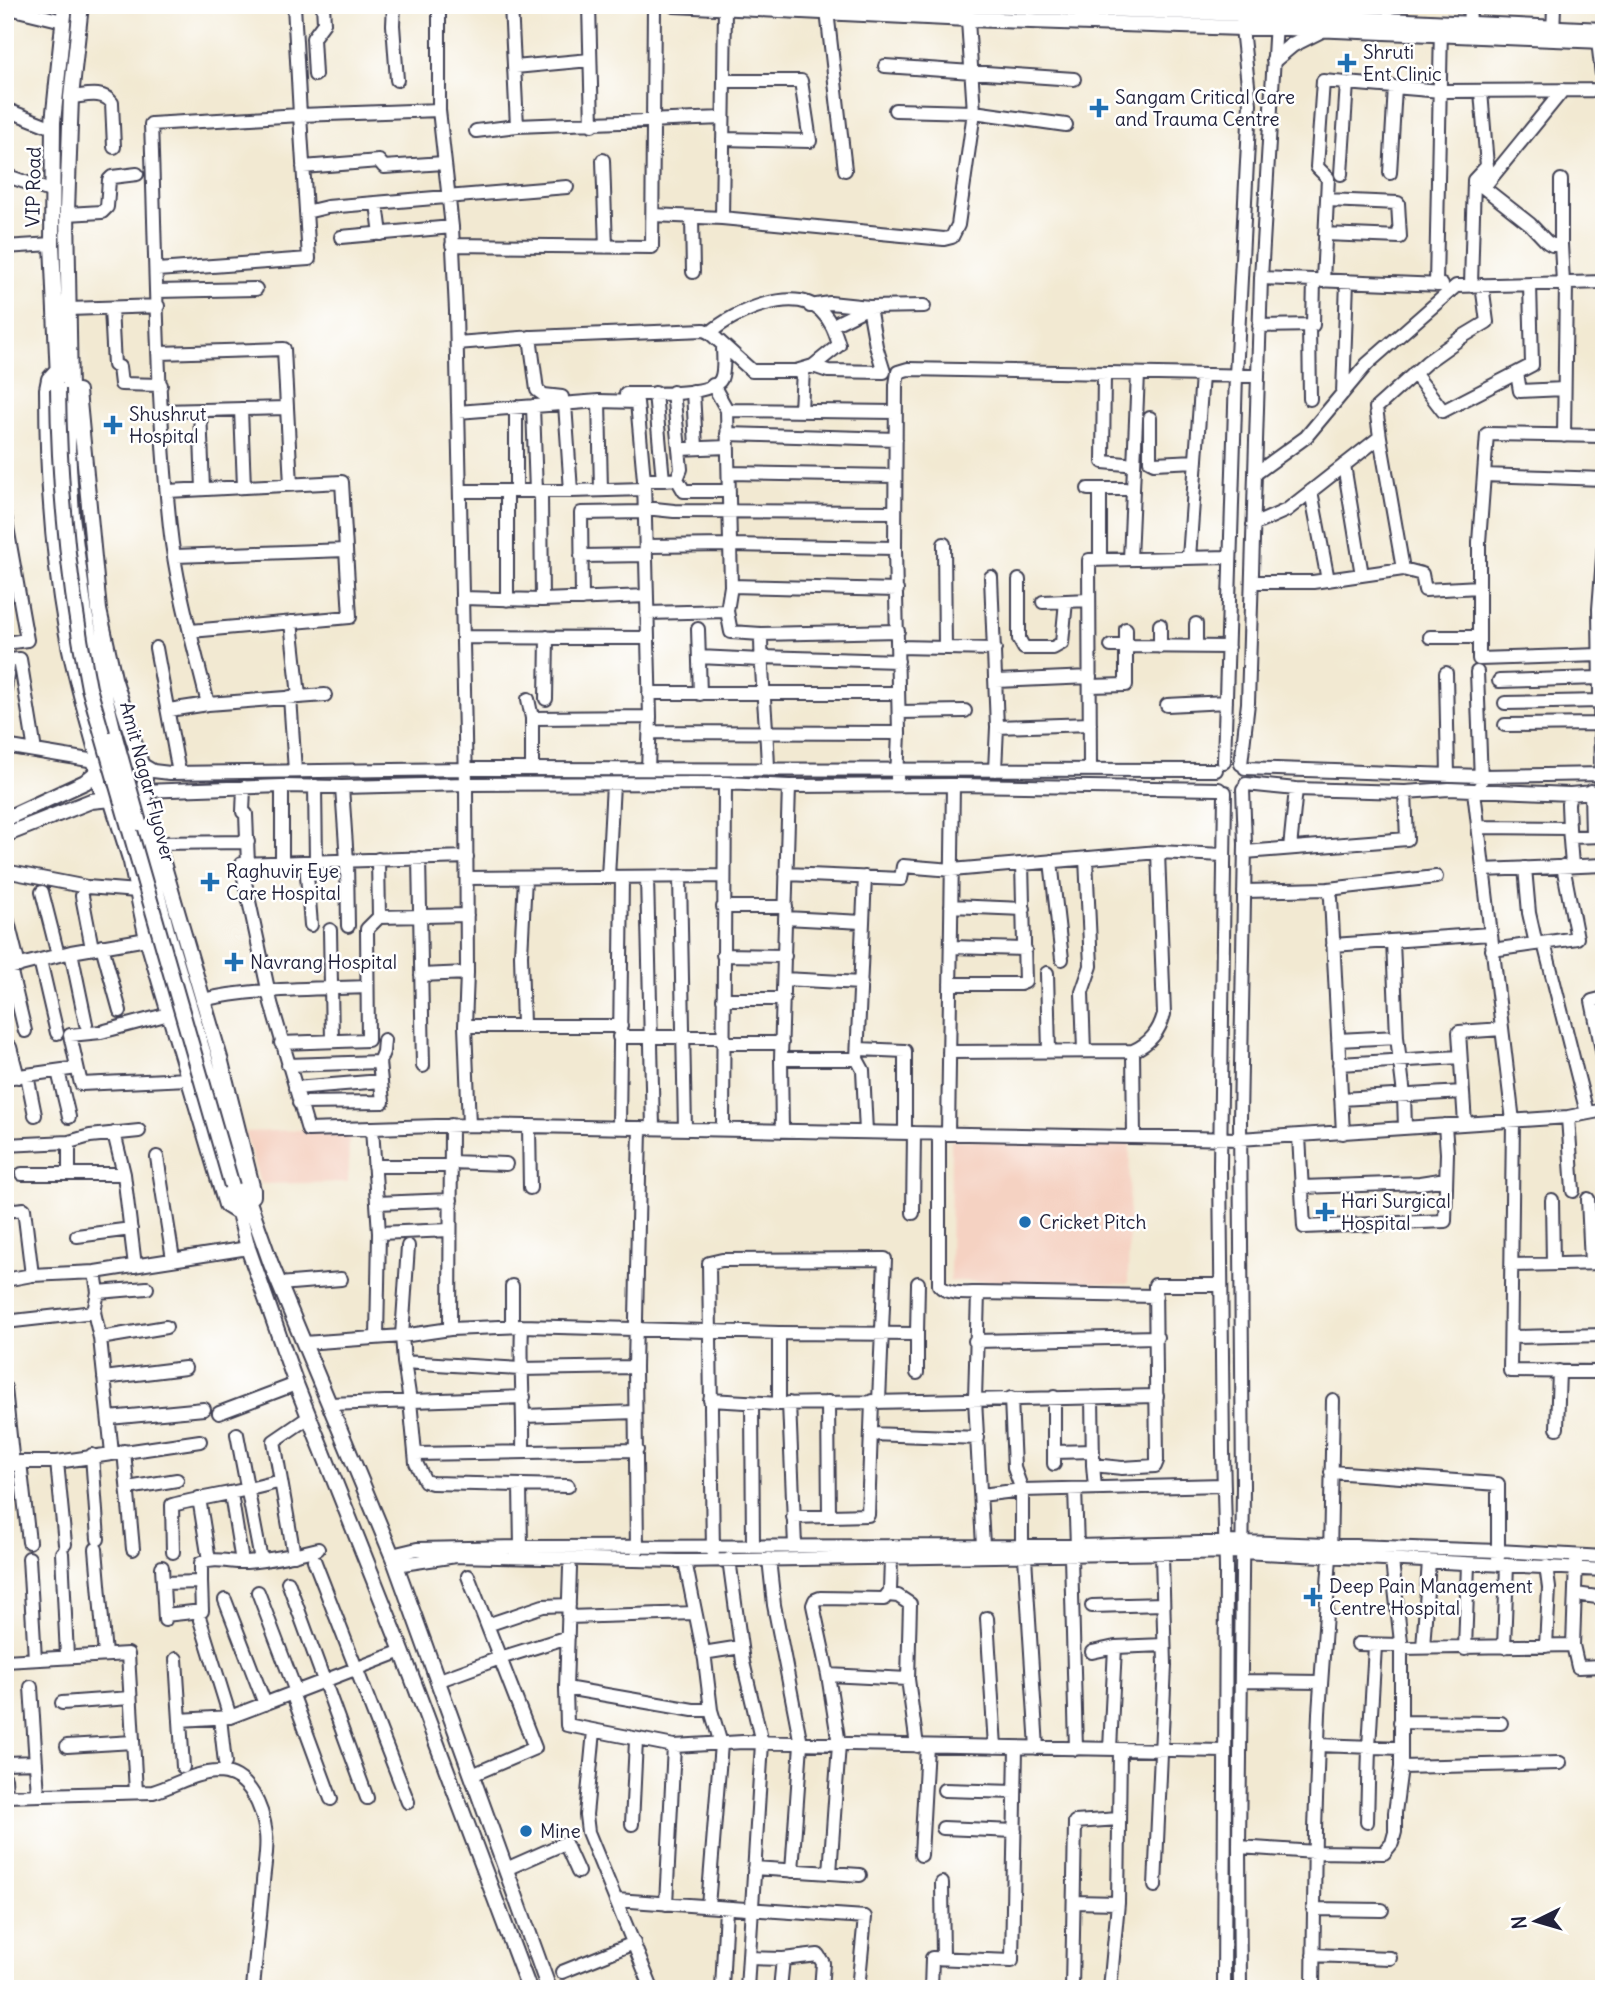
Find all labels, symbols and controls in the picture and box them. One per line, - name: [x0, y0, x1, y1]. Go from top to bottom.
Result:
- place label: Shruti Ent Clinic: [1363, 40, 1442, 86]
- marker: Shruti Ent Clinic: [1337, 53, 1357, 73]
- place label: Sangam Critical Care and Trauma Centre: [1115, 85, 1295, 131]
- marker: Sangam Critical Care and Trauma Centre: [1089, 98, 1109, 118]
- street label: VIP Road: [20, 146, 46, 228]
- place label: Shushrut Hospital: [129, 402, 206, 448]
- marker: Shushrut Hospital: [103, 415, 123, 435]
- street label: Amit Nagar Flyover: [115, 699, 181, 865]
- place label: Raghuvir Eye Care Hospital: [226, 859, 341, 905]
- marker: Raghuvir Eye Care Hospital: [200, 872, 220, 892]
- place label: Navrang Hospital: [250, 950, 397, 974]
- marker: Navrang Hospital: [224, 952, 244, 972]
- place label: Hari Surgical Hospital: [1341, 1189, 1451, 1235]
- marker: Hari Surgical Hospital: [1315, 1202, 1335, 1222]
- place label: Cricket Pitch: [1039, 1210, 1147, 1234]
- marker: Cricket Pitch: [1017, 1214, 1033, 1230]
- place label: Deep Pain Management Centre Hospital: [1329, 1574, 1533, 1620]
- marker: Deep Pain Management Centre Hospital: [1303, 1587, 1323, 1607]
- place label: Mine: [540, 1819, 581, 1843]
- marker: Mine: [518, 1823, 534, 1839]
- north arrow: [1500, 1885, 1570, 1955]
- text: N: [1507, 1915, 1532, 1930]

